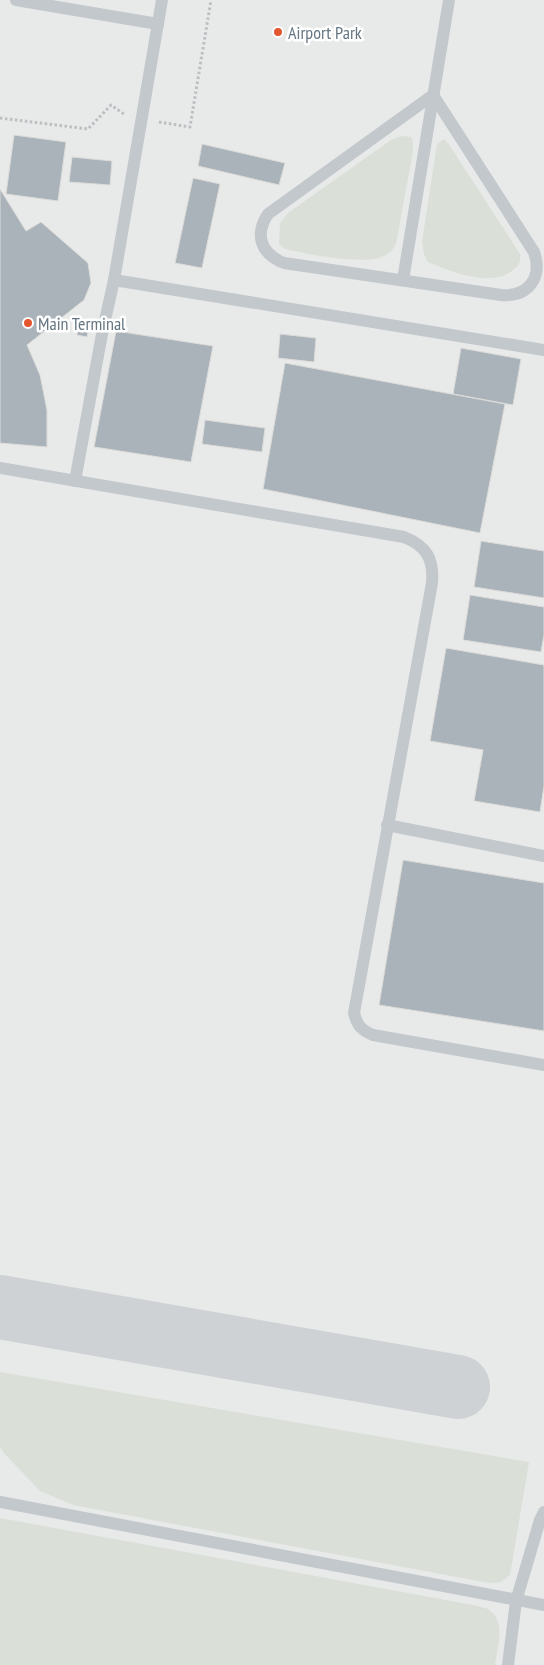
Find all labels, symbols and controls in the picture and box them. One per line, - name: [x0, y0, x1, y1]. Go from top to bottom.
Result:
- place label: Airport Park: [288, 21, 362, 44]
- marker: Airport Park: [272, 26, 284, 38]
- place label: Main Terminal: [38, 312, 126, 335]
- marker: Main Terminal: [22, 317, 34, 329]

